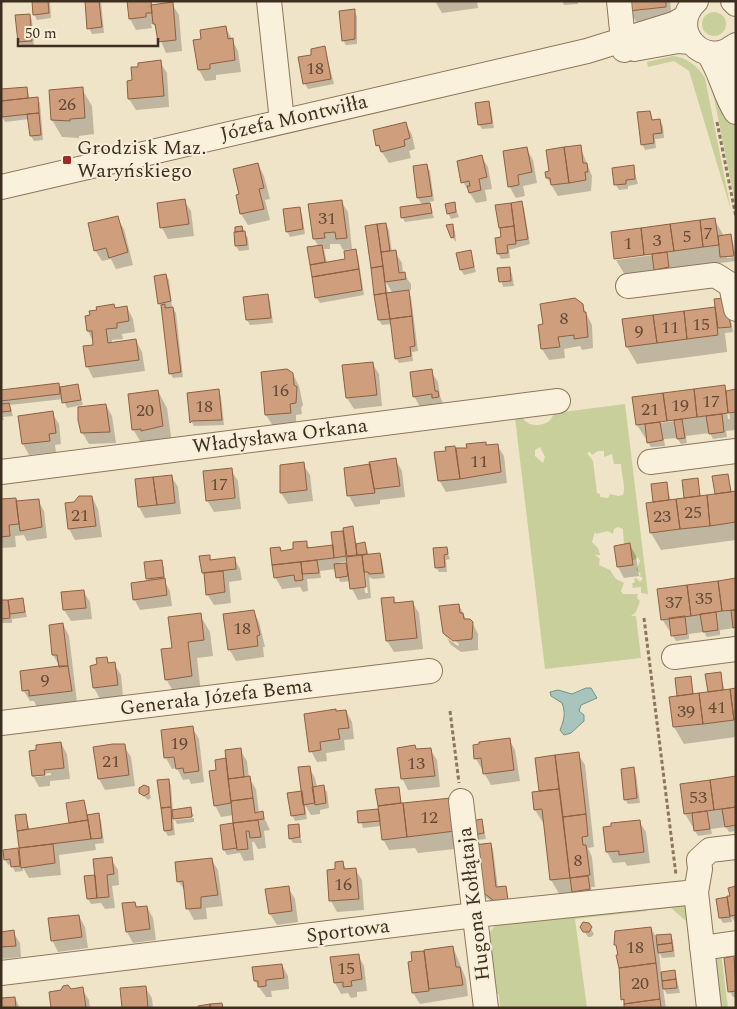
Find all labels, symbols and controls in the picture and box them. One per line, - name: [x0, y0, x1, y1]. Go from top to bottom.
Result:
- scale bar: [18, 15, 158, 47]
- text: 50 m: [25, 22, 57, 45]
- house number: 18: [306, 55, 324, 82]
- street label: Józefa Montwiłła: [217, 86, 371, 150]
- house number: 26: [58, 91, 76, 118]
- place label: Grodzisk Maz. Waryńskiego: [77, 133, 206, 186]
- marker: Grodzisk Maz. Waryńskiego: [61, 154, 73, 166]
- house number: 31: [318, 205, 336, 232]
- house number: 7: [704, 220, 713, 247]
- house number: 5: [683, 223, 692, 250]
- house number: 3: [653, 227, 662, 254]
- house number: 1: [624, 230, 633, 257]
- house number: 8: [560, 305, 569, 332]
- house number: 15: [692, 311, 710, 338]
- house number: 11: [661, 314, 679, 341]
- house number: 9: [635, 318, 644, 345]
- house number: 16: [271, 377, 289, 404]
- house number: 17: [702, 388, 720, 415]
- house number: 19: [671, 392, 689, 419]
- house number: 18: [195, 393, 213, 420]
- house number: 21: [641, 396, 659, 423]
- house number: 20: [136, 397, 154, 424]
- street label: Władysława Orkana: [191, 410, 370, 462]
- house number: 11: [470, 448, 488, 475]
- house number: 17: [210, 471, 228, 498]
- house number: 25: [684, 499, 702, 526]
- house number: 21: [71, 502, 89, 529]
- house number: 23: [653, 503, 671, 530]
- house number: 35: [695, 585, 713, 612]
- house number: 37: [665, 589, 683, 616]
- house number: 18: [233, 615, 251, 642]
- house number: 9: [41, 667, 50, 694]
- street label: Generała Józefa Bema: [118, 670, 314, 724]
- house number: 41: [708, 694, 726, 721]
- house number: 39: [677, 698, 695, 725]
- house number: 19: [170, 730, 188, 757]
- house number: 21: [102, 748, 120, 775]
- house number: 13: [407, 750, 425, 777]
- house number: 53: [689, 784, 707, 811]
- house number: 12: [420, 804, 438, 831]
- street label: Hugona Kołłątaja: [450, 825, 498, 983]
- house number: 8: [574, 847, 583, 874]
- house number: 16: [334, 871, 352, 898]
- street label: Sportowa: [305, 911, 391, 951]
- house number: 18: [626, 934, 644, 961]
- house number: 15: [337, 955, 355, 982]
- house number: 20: [631, 970, 649, 997]

